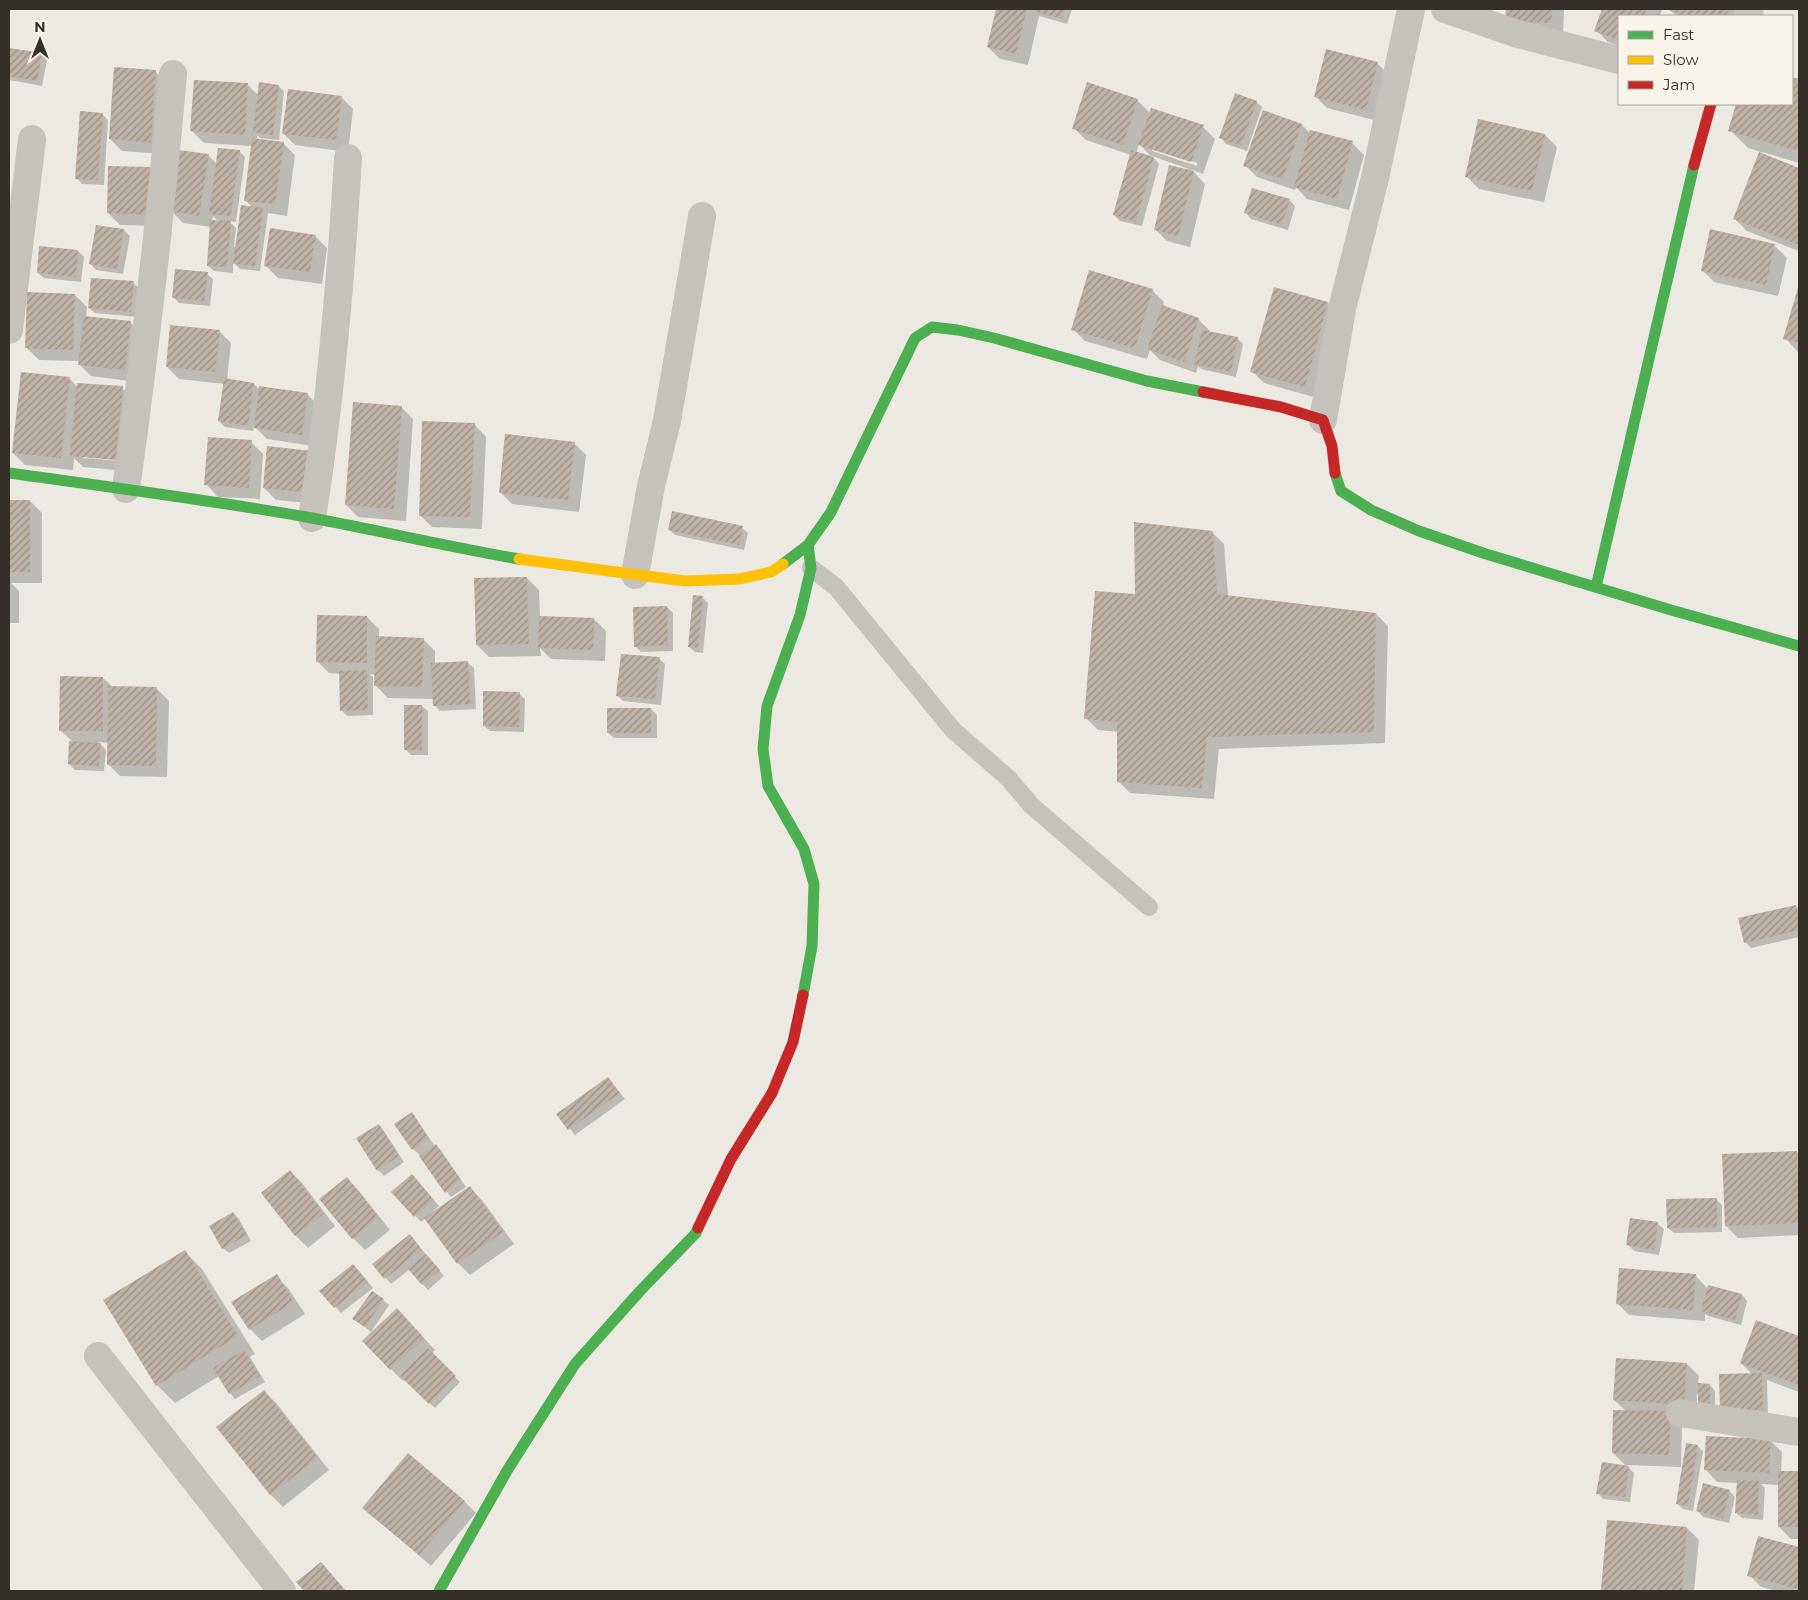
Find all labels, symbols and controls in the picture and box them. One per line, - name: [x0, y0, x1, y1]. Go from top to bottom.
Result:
- north arrow: [15, 15, 65, 65]
- legend: [1618, 15, 1793, 105]
- text: N: [34, 18, 46, 36]
- text: Fast: [1663, 25, 1694, 44]
- text: Slow: [1663, 50, 1699, 69]
- text: Jam: [1662, 75, 1695, 94]

